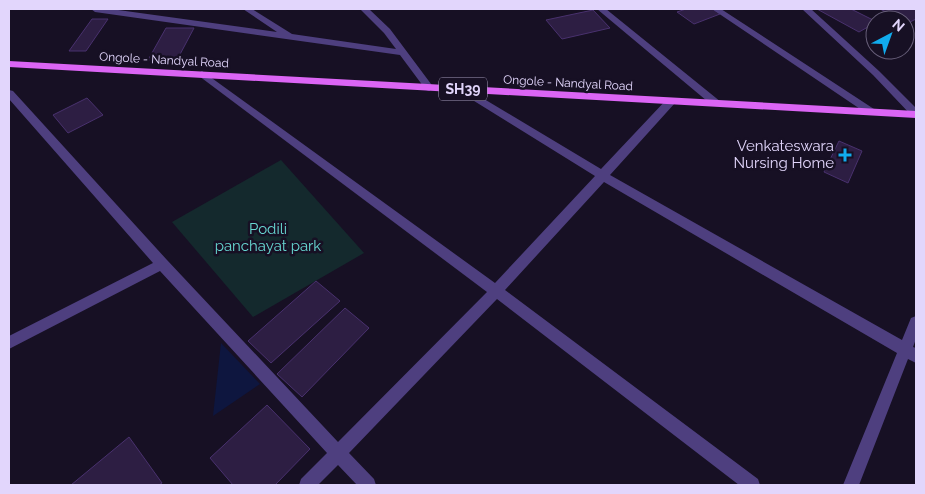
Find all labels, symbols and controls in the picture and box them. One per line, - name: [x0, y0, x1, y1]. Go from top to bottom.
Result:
- north arrow: [865, 10, 915, 60]
- text: N: [889, 16, 908, 35]
- street label: Ongole - Nandyal Road: [99, 50, 229, 70]
- street label: Ongole - Nandyal Road: [503, 73, 633, 93]
- road number: SH39: [439, 78, 487, 100]
- place label: Venkateswara Nursing Home: [733, 137, 834, 172]
- marker: Venkateswara Nursing Home: [838, 148, 852, 162]
- park label: Podili panchayat park: [215, 220, 321, 255]

